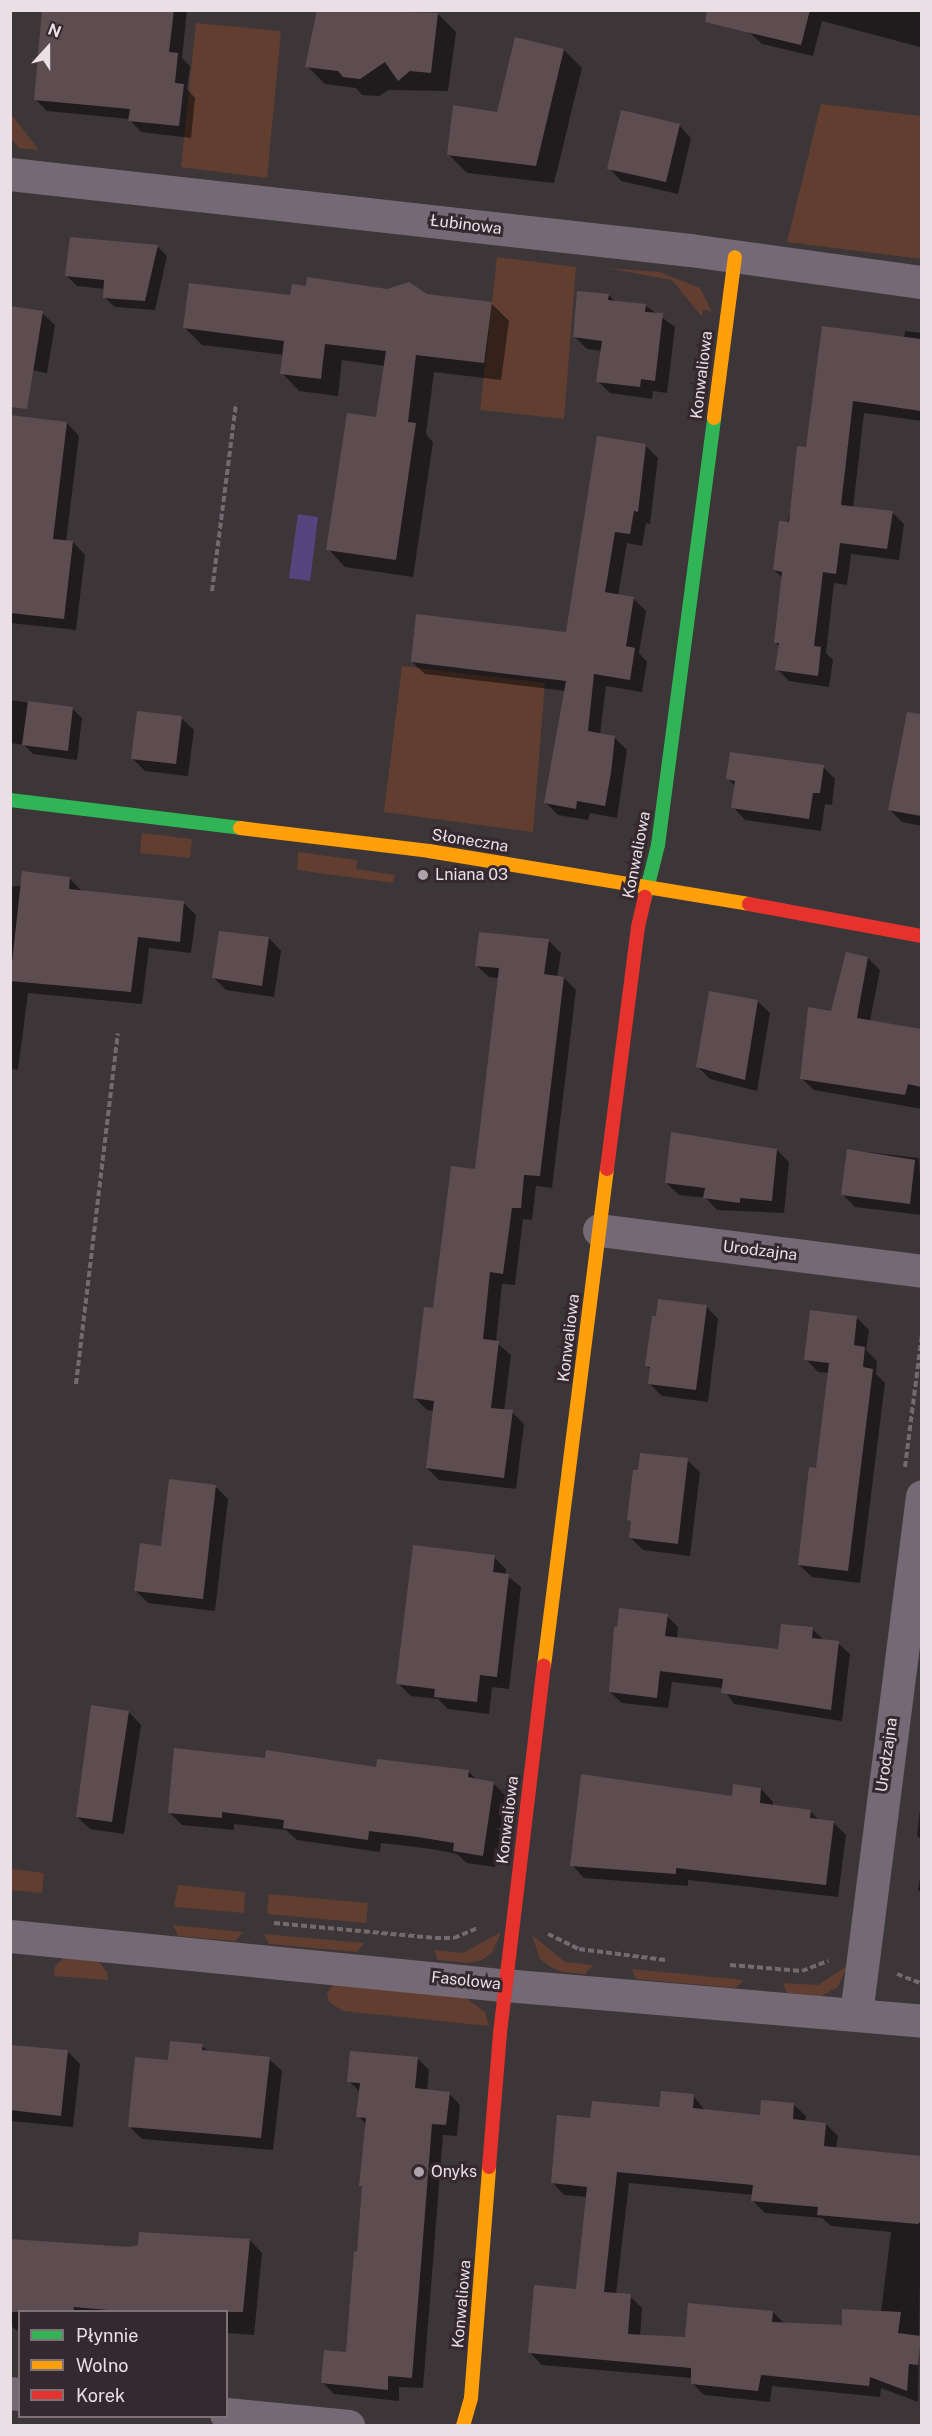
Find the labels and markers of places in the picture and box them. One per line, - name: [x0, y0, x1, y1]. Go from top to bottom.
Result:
- place label: Lniana 03: [435, 865, 508, 885]
- marker: Lniana 03: [416, 868, 430, 882]
- place label: Onyks: [431, 2162, 477, 2182]
- marker: Onyks: [412, 2165, 426, 2179]

